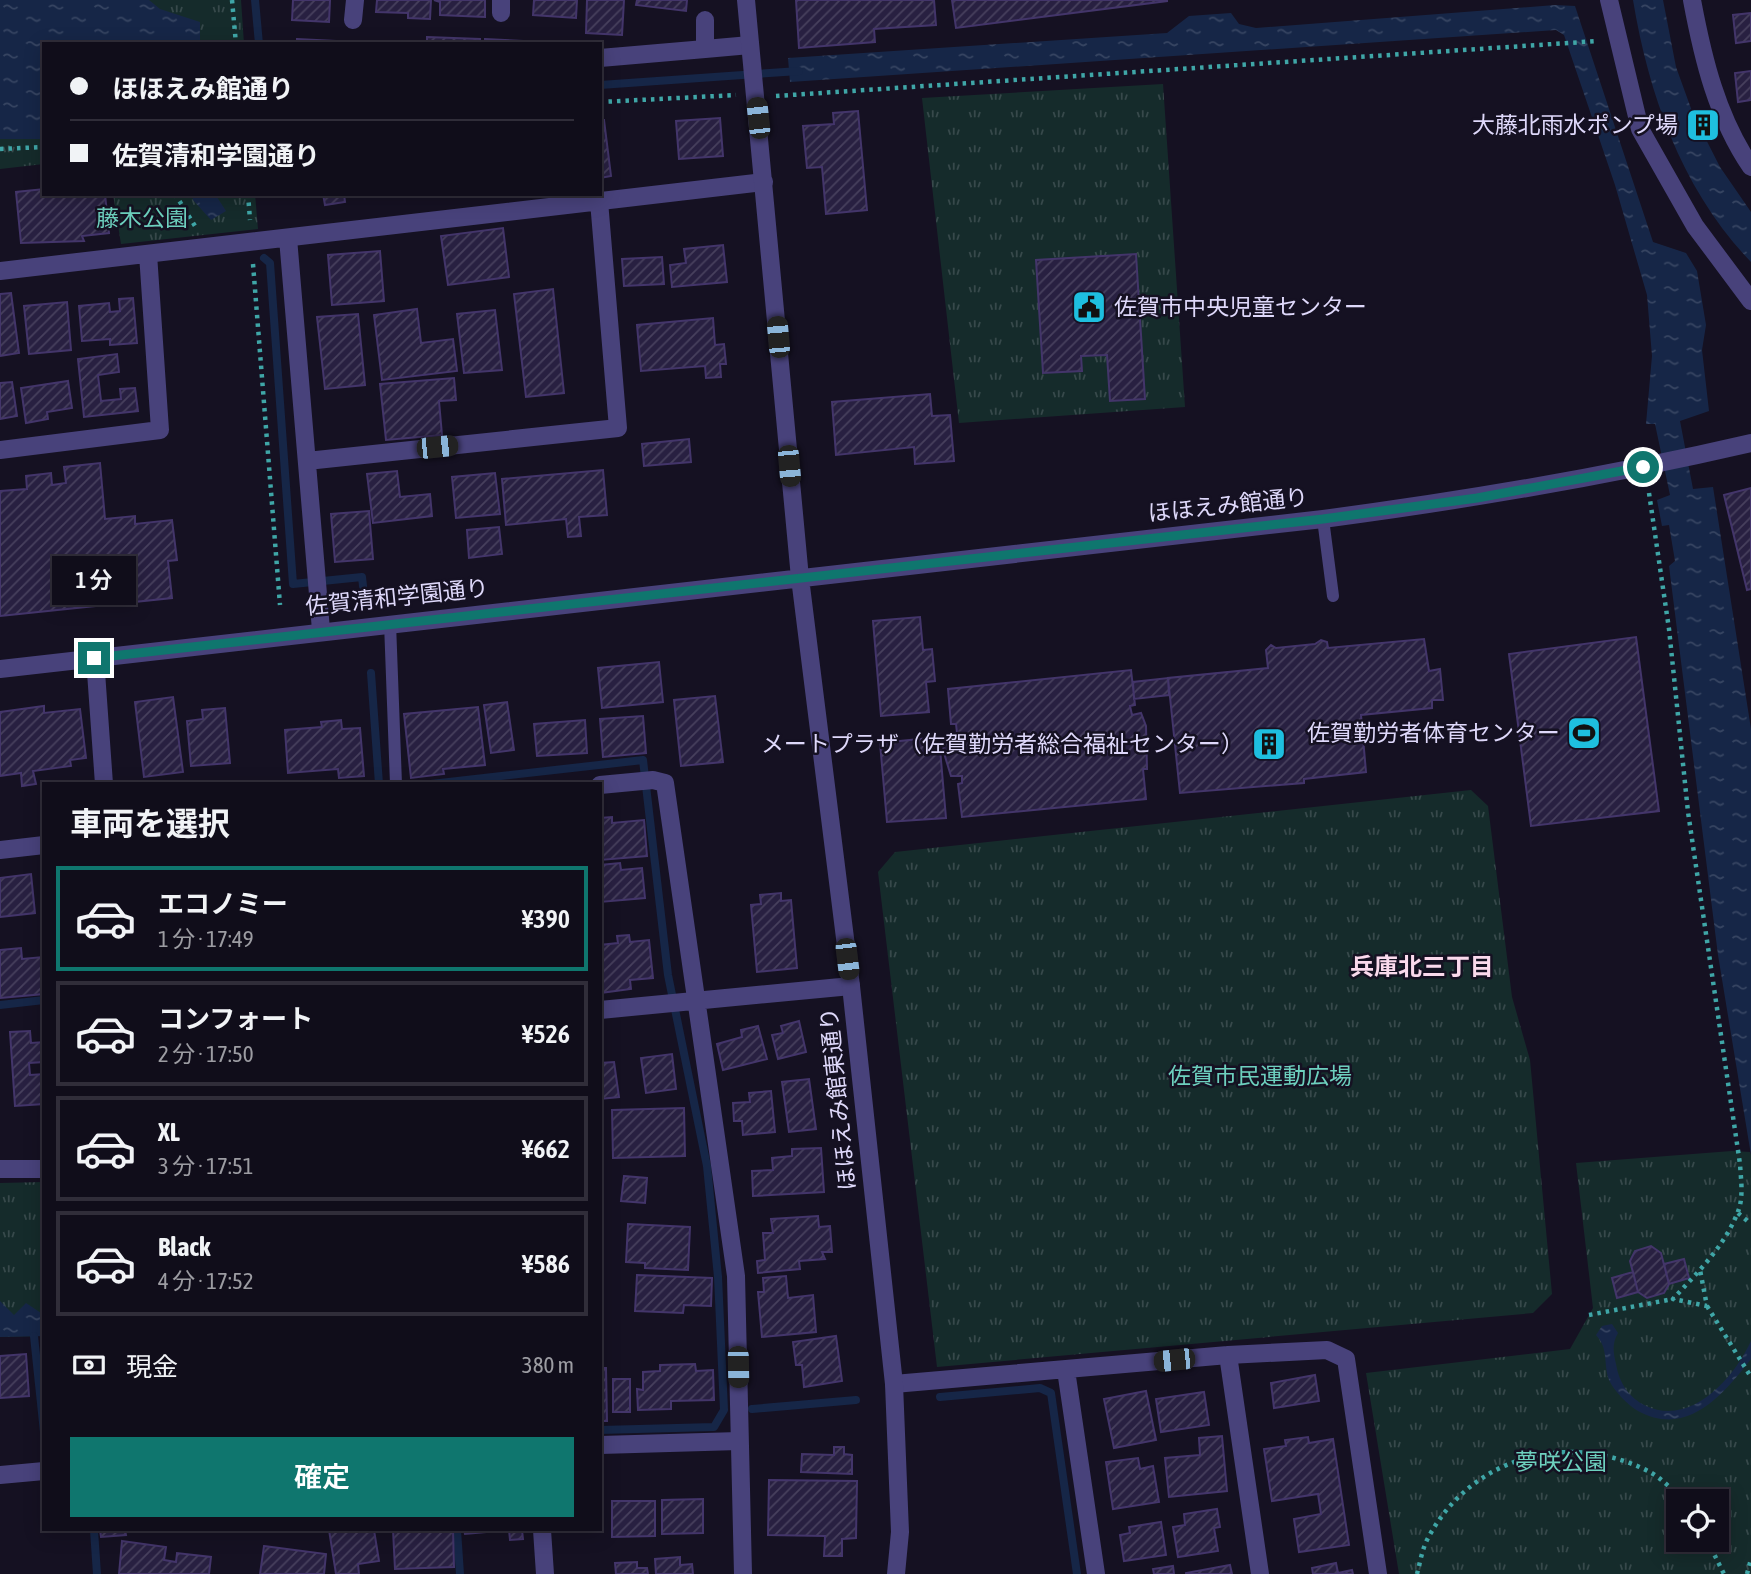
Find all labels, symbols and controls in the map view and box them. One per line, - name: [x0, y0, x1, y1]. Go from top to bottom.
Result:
- text: ほほえみ館通り: [112, 74, 294, 104]
- car: [746, 96, 771, 140]
- building icon: 大藤北雨水ポンプ場: [1684, 106, 1722, 144]
- place label: 大藤北雨水ポンプ場: [1472, 112, 1678, 138]
- text: 佐賀清和学園通り: [112, 141, 320, 171]
- park label: 藤木公園: [96, 205, 188, 231]
- public building icon: 佐賀市中央児童センター: [1070, 288, 1108, 326]
- place label: 佐賀市中央児童センター: [1114, 294, 1367, 320]
- car: [766, 315, 791, 359]
- car: [416, 434, 459, 460]
- car: [777, 444, 802, 488]
- route start: [1627, 451, 1659, 483]
- street label: ほほえみ館通り: [1147, 484, 1309, 526]
- callout: 1 分: [52, 556, 136, 606]
- text: 1 分: [76, 567, 112, 593]
- street label: 佐賀清和学園通り: [304, 574, 490, 620]
- route end: [78, 642, 110, 674]
- sports icon: 佐賀勤労者体育センター: [1565, 714, 1603, 752]
- place label: 佐賀勤労者体育センター: [1307, 720, 1560, 746]
- building icon: メートプラザ（佐賀勤労者総合福祉センター）: [1250, 725, 1288, 763]
- place label: メートプラザ（佐賀勤労者総合福祉センター）: [761, 731, 1244, 757]
- text: 車両を選択: [70, 805, 230, 842]
- icon: car: [74, 887, 137, 950]
- text: エコノミー: [158, 889, 288, 919]
- text: ¥390: [522, 904, 570, 934]
- text: 1 分 · 17:49: [158, 926, 254, 952]
- car: [835, 937, 860, 981]
- district label: 兵庫北三丁目: [1350, 953, 1494, 980]
- icon: car: [74, 1002, 137, 1065]
- text: コンフォート: [158, 1004, 313, 1034]
- street label: ほほえみ館東通り: [815, 1006, 861, 1192]
- text: ¥526: [522, 1019, 570, 1049]
- text: 2 分 · 17:50: [158, 1041, 254, 1067]
- park label: 佐賀市民運動広場: [1168, 1063, 1352, 1089]
- icon: car: [74, 1117, 137, 1180]
- text: XL: [158, 1117, 180, 1147]
- text: ¥662: [522, 1134, 570, 1164]
- text: 3 分 · 17:51: [158, 1153, 254, 1179]
- icon: car: [74, 1232, 137, 1295]
- text: Black: [158, 1232, 210, 1262]
- text: ¥586: [522, 1249, 570, 1279]
- text: 4 分 · 17:52: [158, 1268, 254, 1294]
- icon: cash: [70, 1346, 108, 1384]
- car: [728, 1346, 749, 1388]
- car: [1153, 1347, 1196, 1373]
- text: 現金: [126, 1352, 178, 1382]
- text: 380 m: [522, 1352, 574, 1378]
- button: 確定: [70, 1437, 574, 1517]
- park label: 夢咲公園: [1515, 1449, 1607, 1475]
- map controls: [1666, 1489, 1729, 1552]
- button: locate: [1666, 1489, 1729, 1552]

